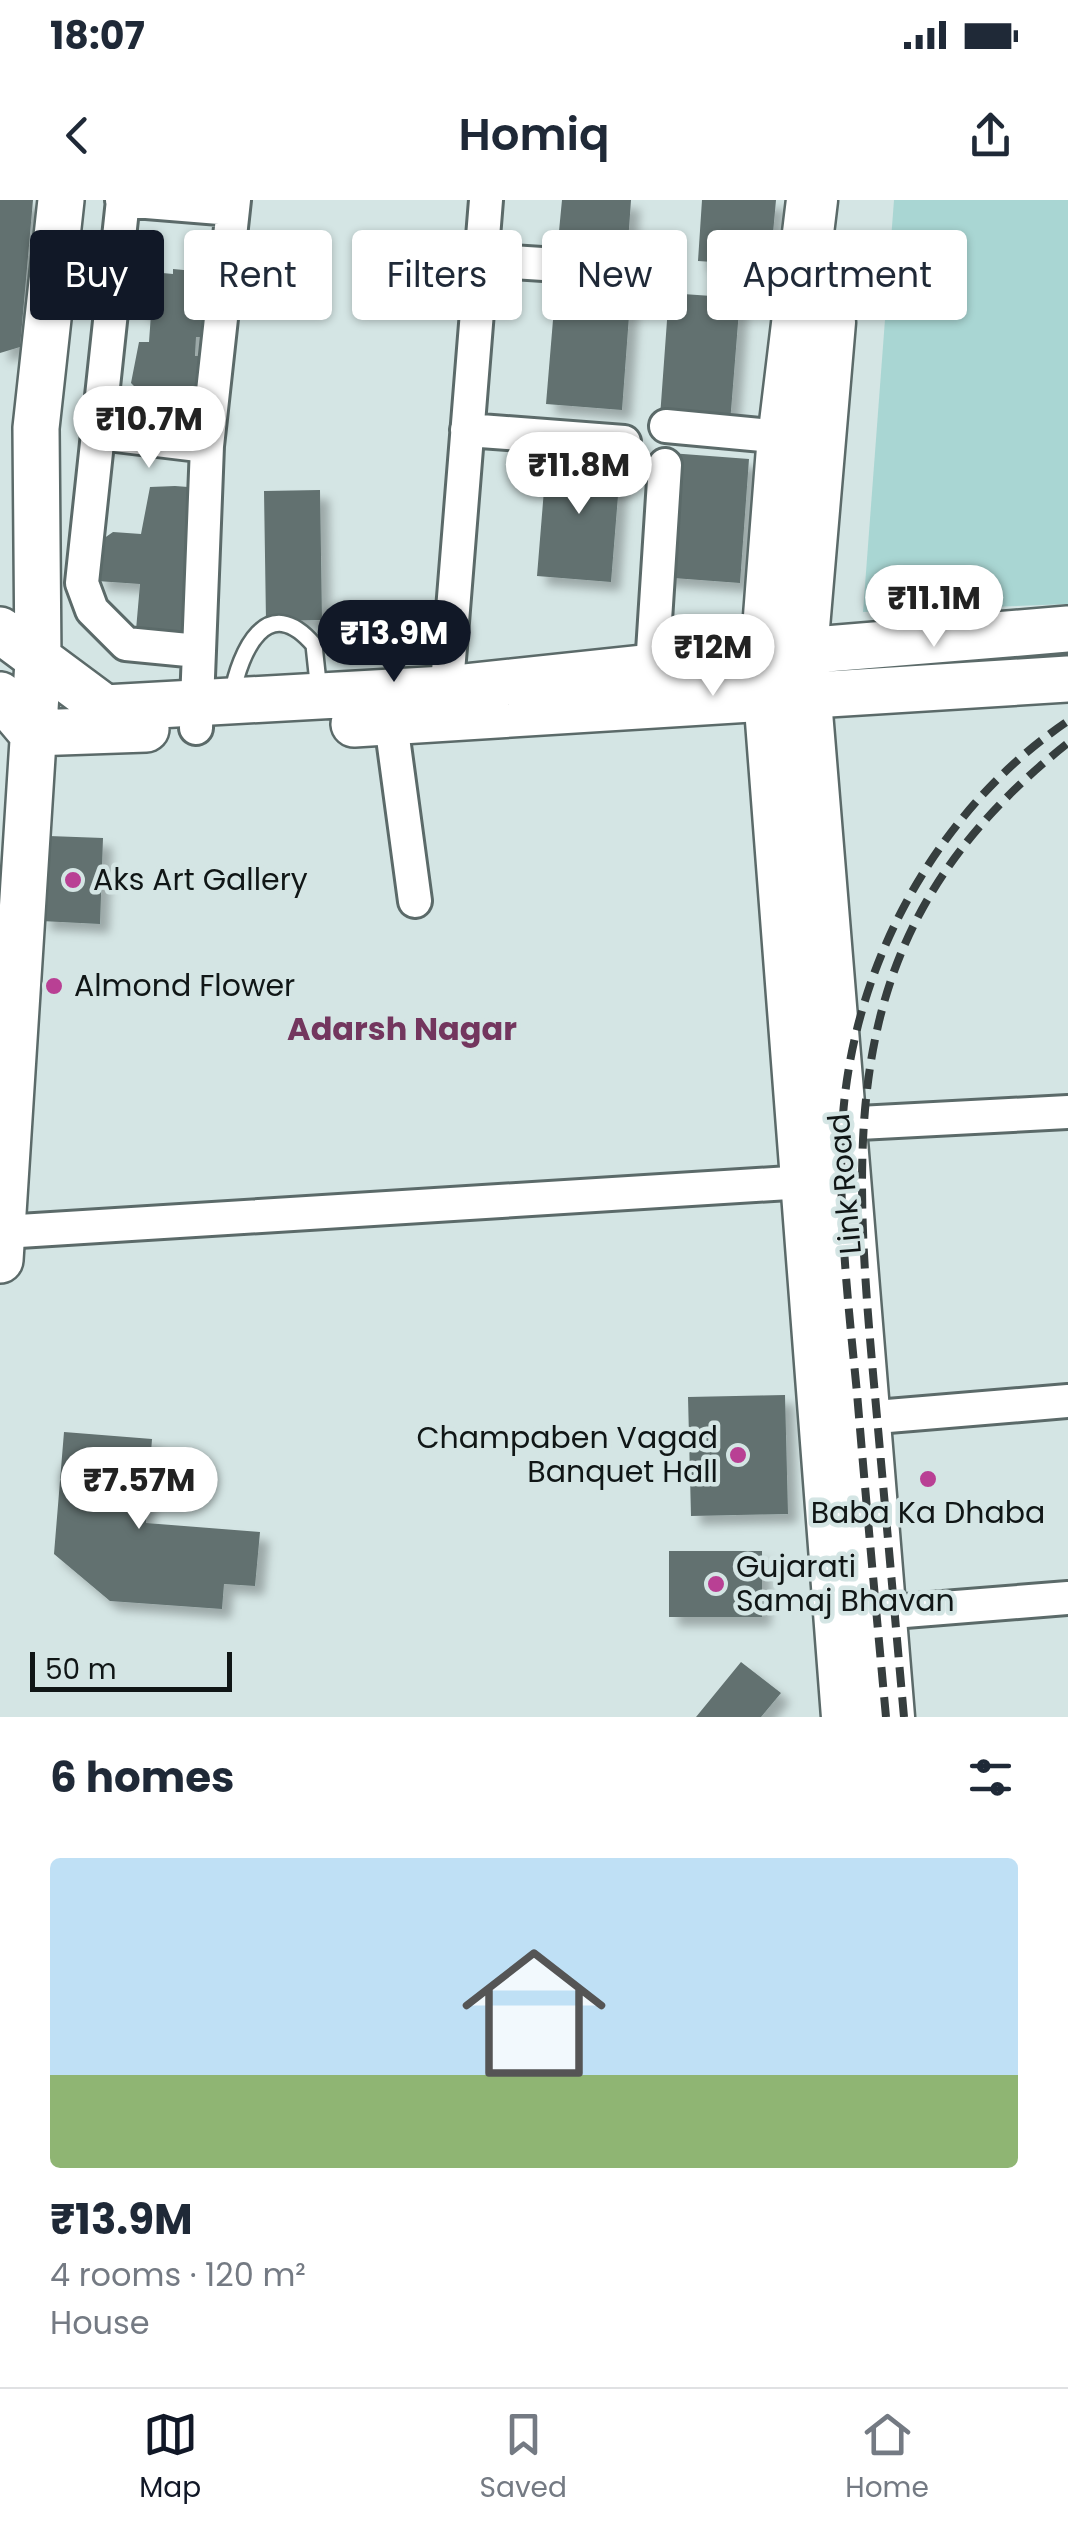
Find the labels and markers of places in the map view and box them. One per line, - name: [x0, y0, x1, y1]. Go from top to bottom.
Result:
- pin: ₹10.7M: [68, 386, 230, 471]
- pin: ₹11.8M: [498, 432, 660, 517]
- pin: ₹11.1M: [853, 565, 1015, 650]
- pin: ₹13.9M: [313, 600, 475, 685]
- pin: ₹12M: [654, 614, 772, 699]
- place label: Aks Art Gallery: [93, 858, 308, 901]
- marker: Aks Art Gallery: [62, 869, 84, 891]
- place label: Almond Flower: [74, 964, 295, 1007]
- marker: Almond Flower: [43, 975, 65, 997]
- place label: Champaben Vagad Banquet Hall: [416, 1416, 718, 1493]
- marker: Champaben Vagad Banquet Hall: [727, 1444, 749, 1466]
- pin: ₹7.57M: [58, 1447, 220, 1532]
- marker: Baba Ka Dhaba: [917, 1468, 939, 1490]
- place label: Baba Ka Dhaba: [811, 1491, 1045, 1534]
- place label: Gujarati Samaj Bhavan: [736, 1545, 955, 1622]
- marker: Gujarati Samaj Bhavan: [705, 1573, 727, 1595]

